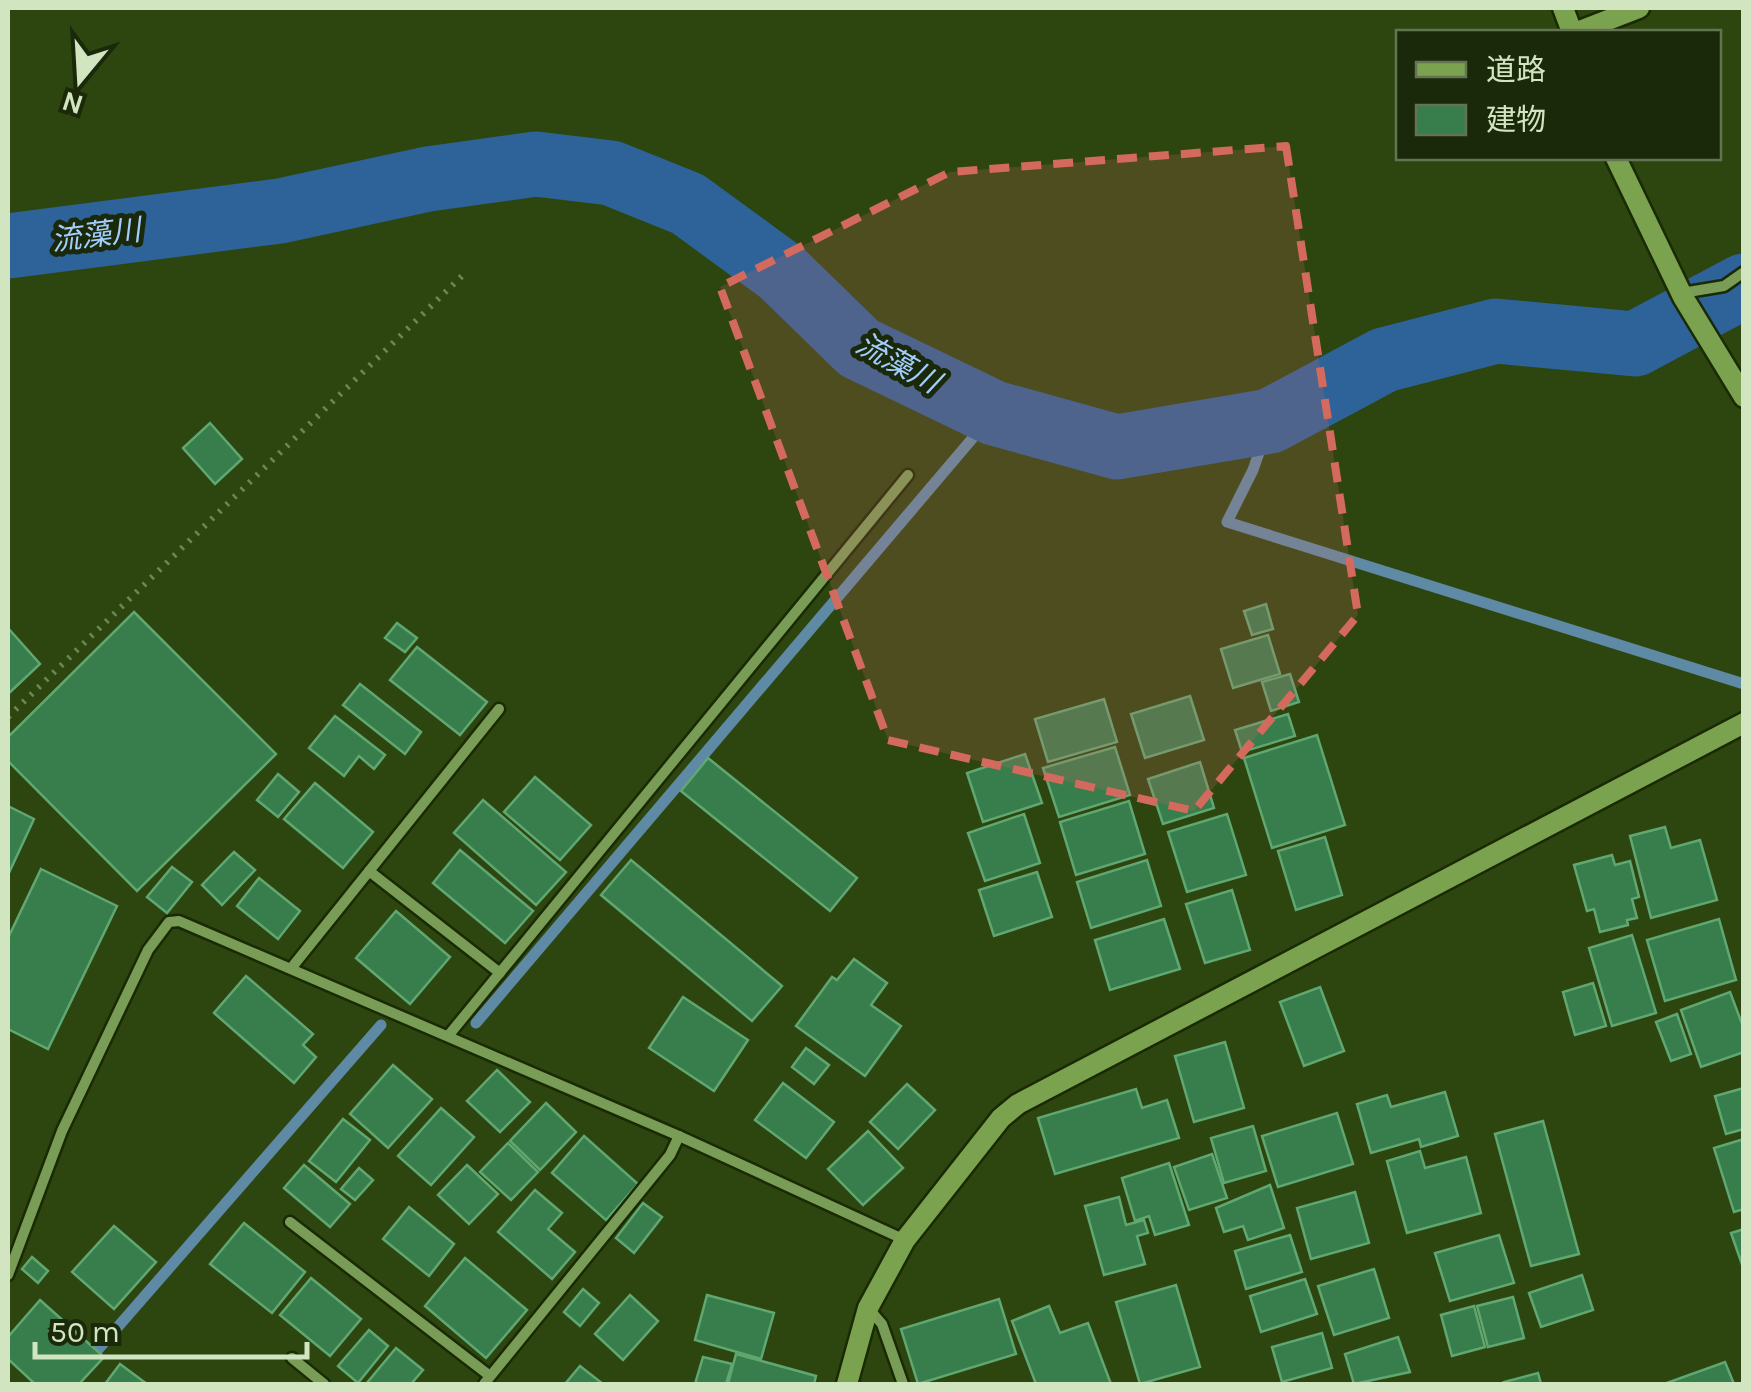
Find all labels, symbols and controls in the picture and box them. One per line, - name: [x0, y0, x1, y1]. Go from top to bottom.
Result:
- north arrow: [30, 30, 130, 130]
- legend: [1396, 30, 1721, 160]
- text: 道路: [1486, 52, 1546, 88]
- text: N: [58, 85, 87, 122]
- text: 建物: [1486, 102, 1546, 138]
- water label: 流藻川: [49, 211, 146, 258]
- water label: 流藻川: [850, 325, 949, 402]
- scale bar: [35, 1297, 308, 1359]
- text: 50 m: [50, 1314, 120, 1350]

